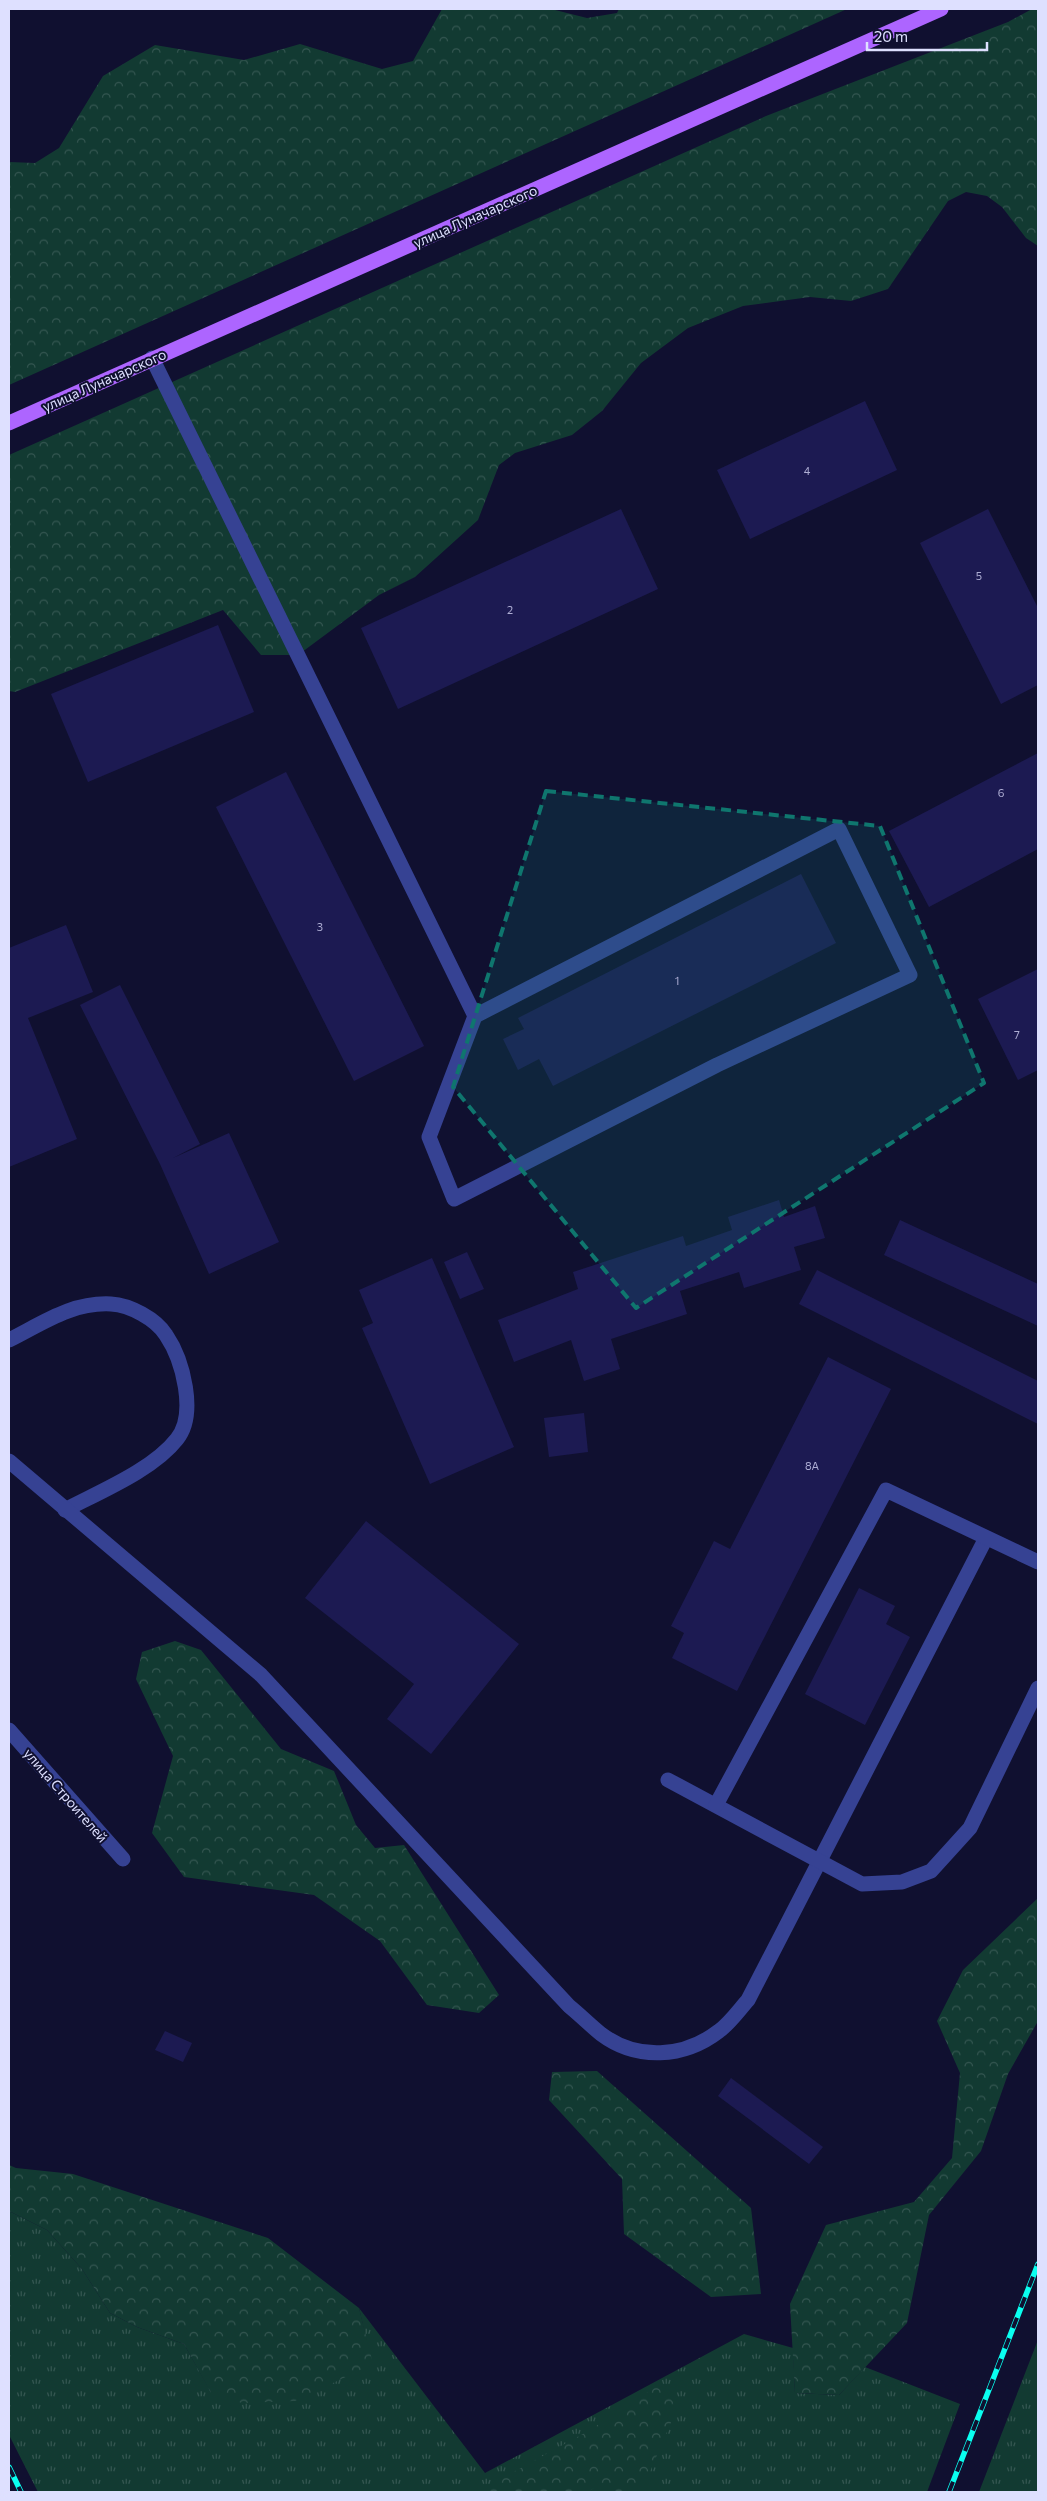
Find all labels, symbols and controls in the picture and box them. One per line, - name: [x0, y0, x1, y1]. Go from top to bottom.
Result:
- scale bar: [867, 20, 987, 52]
- text: 20 m: [874, 27, 908, 45]
- street label: улица Луначарского: [410, 181, 540, 251]
- street label: улица Луначарского: [39, 345, 169, 415]
- house number: 4: [804, 464, 811, 477]
- house number: 5: [976, 569, 982, 582]
- house number: 2: [507, 603, 513, 616]
- house number: 6: [998, 786, 1005, 799]
- house number: 3: [317, 920, 323, 933]
- house number: 1: [675, 974, 679, 987]
- house number: 7: [1014, 1028, 1020, 1041]
- house number: 8А: [805, 1459, 819, 1472]
- street label: улица Строителей: [21, 1745, 111, 1845]

